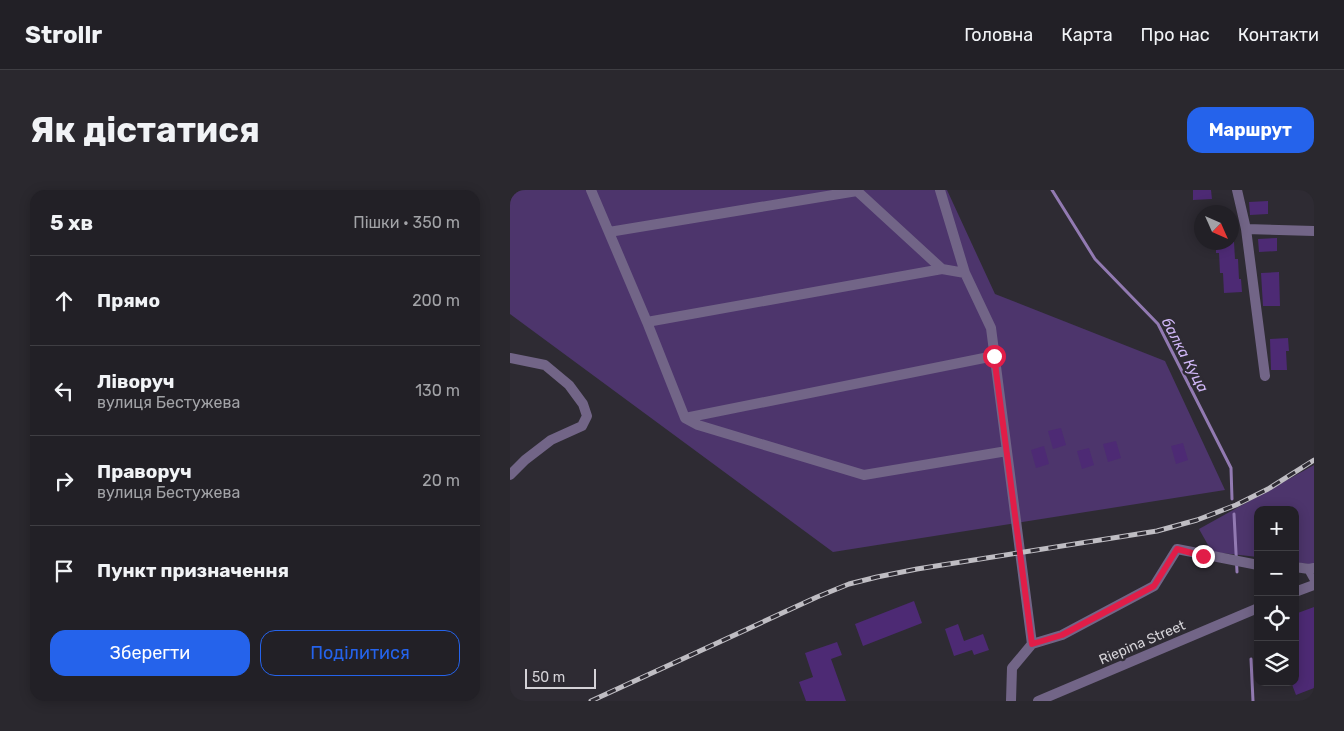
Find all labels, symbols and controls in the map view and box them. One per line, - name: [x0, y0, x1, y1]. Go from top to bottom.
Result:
- text: Strollr: [25, 21, 102, 49]
- text: Головна: [964, 24, 1033, 46]
- text: Карта: [1061, 24, 1113, 46]
- text: Про нас: [1141, 24, 1210, 46]
- text: Контакти: [1238, 24, 1319, 46]
- button: Маршрут: [1187, 107, 1314, 153]
- text: Як дістатися: [30, 109, 260, 151]
- north arrow: [1194, 205, 1239, 250]
- text: 5 хв: [50, 210, 93, 235]
- text: Пішки · 350 m: [353, 213, 460, 232]
- icon: ahead: [50, 287, 78, 315]
- text: Прямо: [97, 289, 160, 312]
- text: 200 m: [412, 291, 460, 310]
- water label: балка Куца: [1158, 314, 1212, 396]
- route start: [983, 345, 1006, 368]
- text: Ліворуч: [97, 370, 174, 393]
- icon: left: [50, 377, 78, 405]
- text: 130 m: [415, 381, 460, 400]
- text: вулиця Бестужева: [97, 393, 240, 412]
- text: Праворуч: [97, 460, 192, 483]
- icon: right: [50, 467, 78, 495]
- text: 20 m: [422, 471, 460, 490]
- text: вулиця Бестужева: [97, 483, 240, 502]
- map controls: [1254, 506, 1299, 686]
- button: +: [1254, 506, 1299, 551]
- route end: [1192, 545, 1215, 568]
- button: −: [1254, 551, 1299, 596]
- icon: arrive: [50, 557, 78, 585]
- text: Пункт призначення: [97, 559, 289, 582]
- button: locate: [1254, 596, 1299, 641]
- street label: Riepina Street: [1096, 616, 1188, 668]
- button: Зберегти: [50, 630, 250, 676]
- button: Поділитися: [260, 630, 460, 676]
- button: layers: [1254, 641, 1299, 686]
- scale bar: [525, 666, 596, 689]
- text: 50 m: [532, 669, 565, 686]

